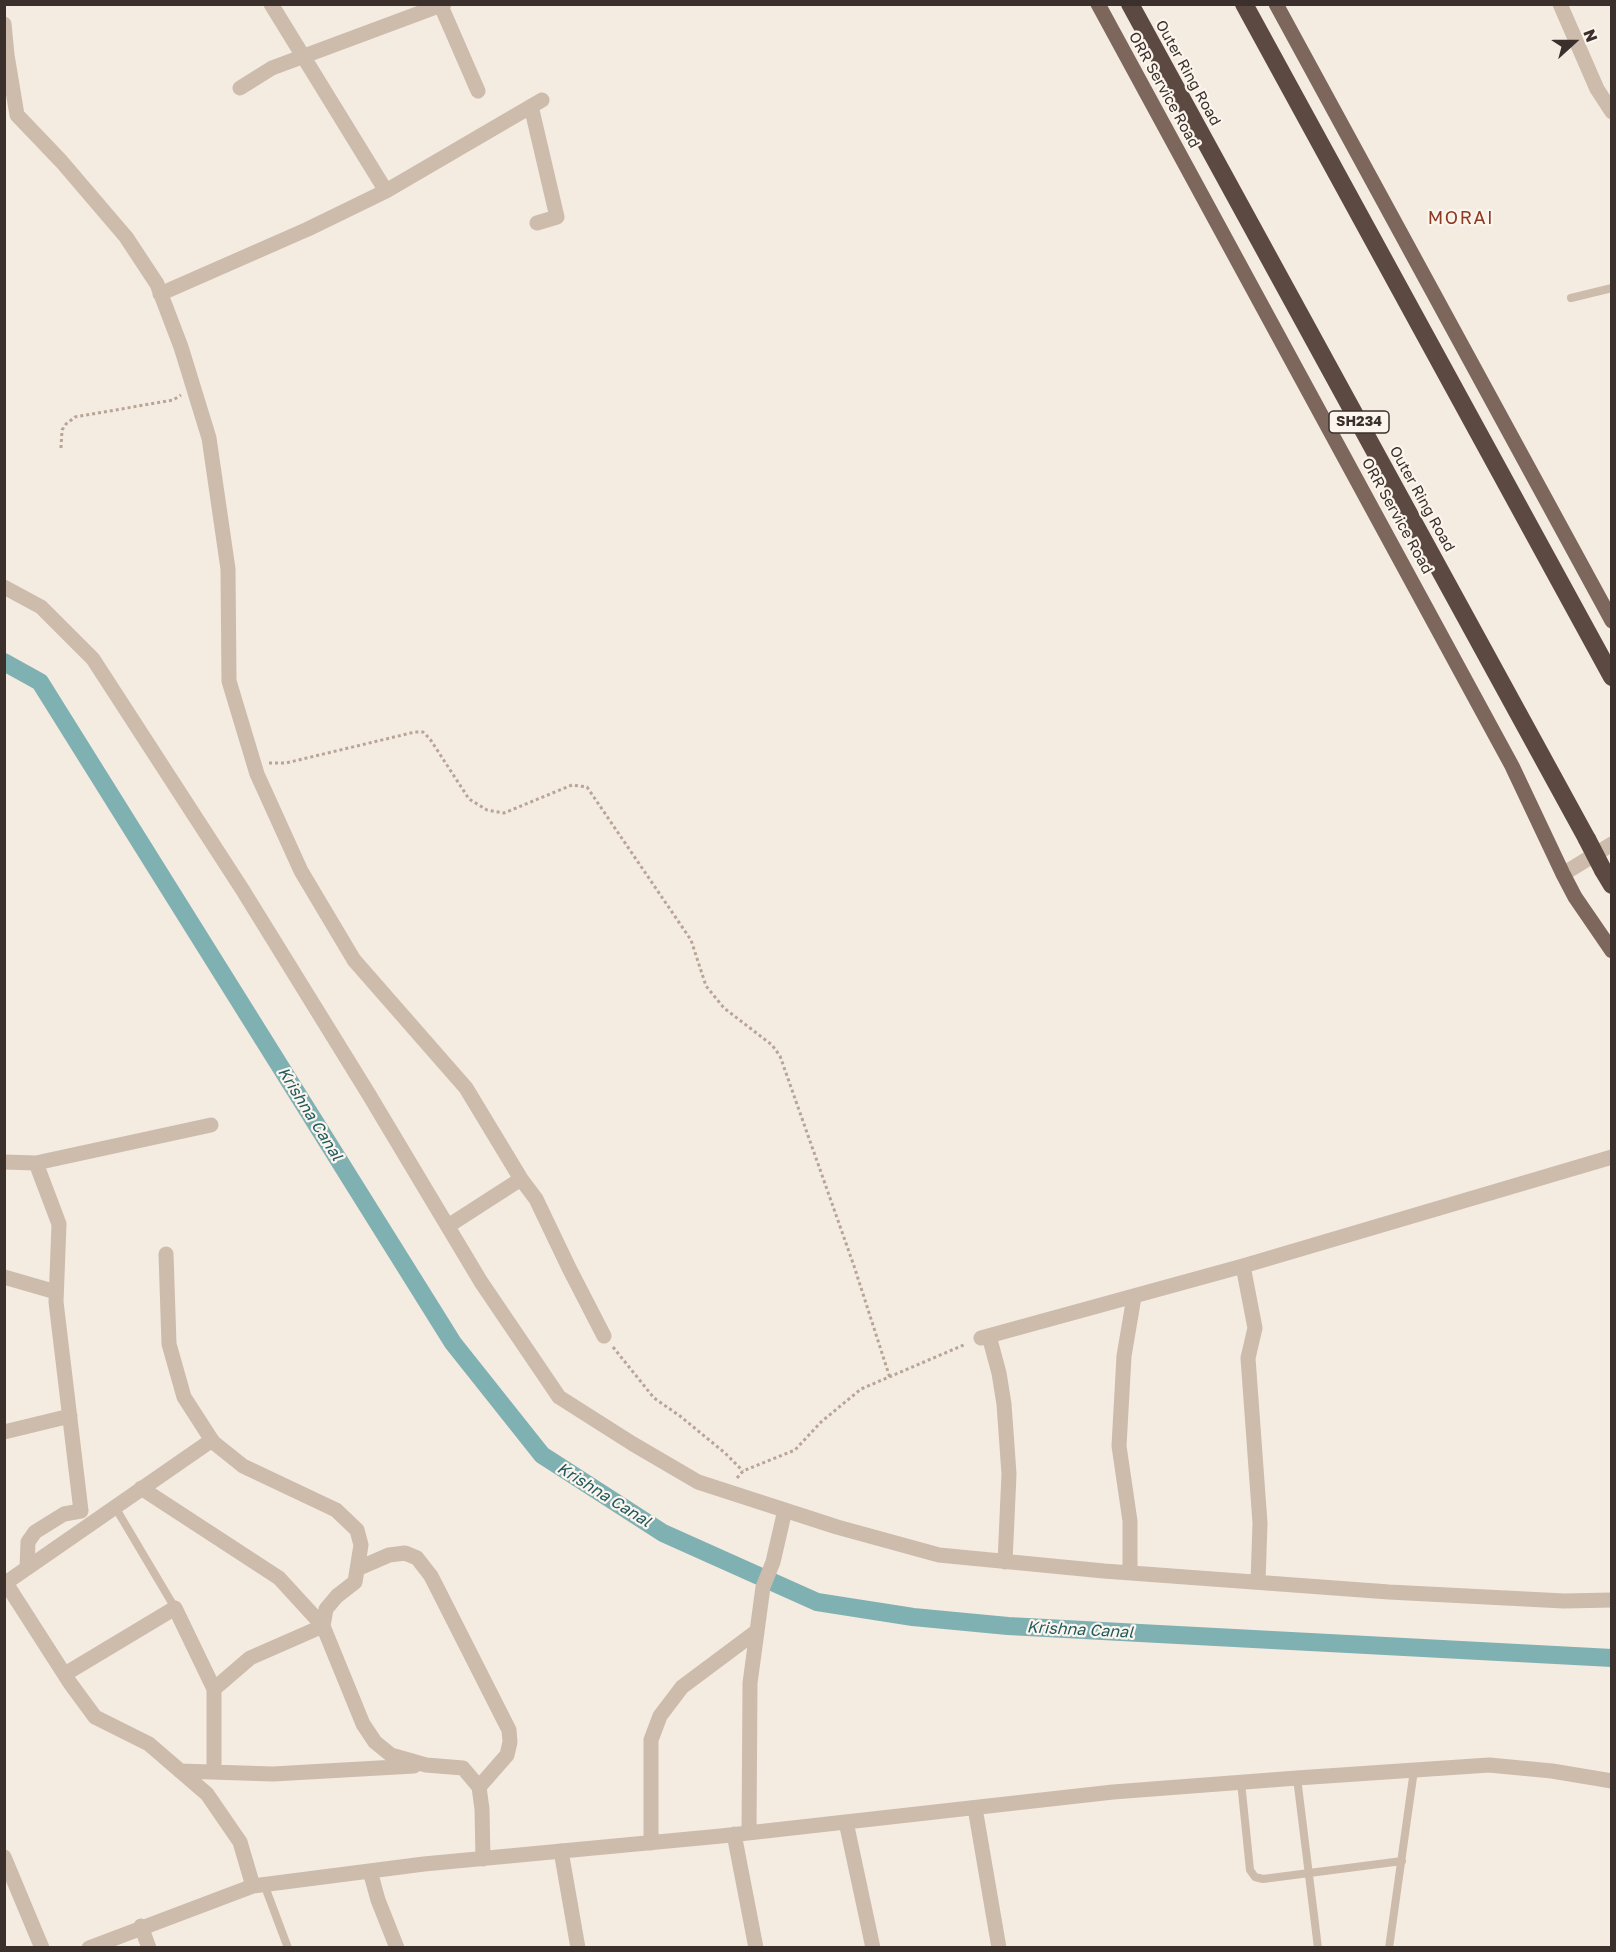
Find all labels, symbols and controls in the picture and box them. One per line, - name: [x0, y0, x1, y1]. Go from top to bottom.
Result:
- north arrow: [1544, 12, 1604, 72]
- street label: Outer Ring Road: [1152, 17, 1224, 129]
- text: N: [1579, 26, 1602, 45]
- street label: ORR Service Road: [1125, 29, 1203, 151]
- district label: MORAI: [1428, 207, 1494, 229]
- road number: SH234: [1329, 411, 1389, 433]
- street label: Outer Ring Road: [1386, 443, 1458, 555]
- street label: ORR Service Road: [1358, 455, 1436, 577]
- water label: Krishna Canal: [274, 1064, 346, 1164]
- water label: Krishna Canal: [554, 1459, 654, 1531]
- water label: Krishna Canal: [1026, 1618, 1134, 1642]

